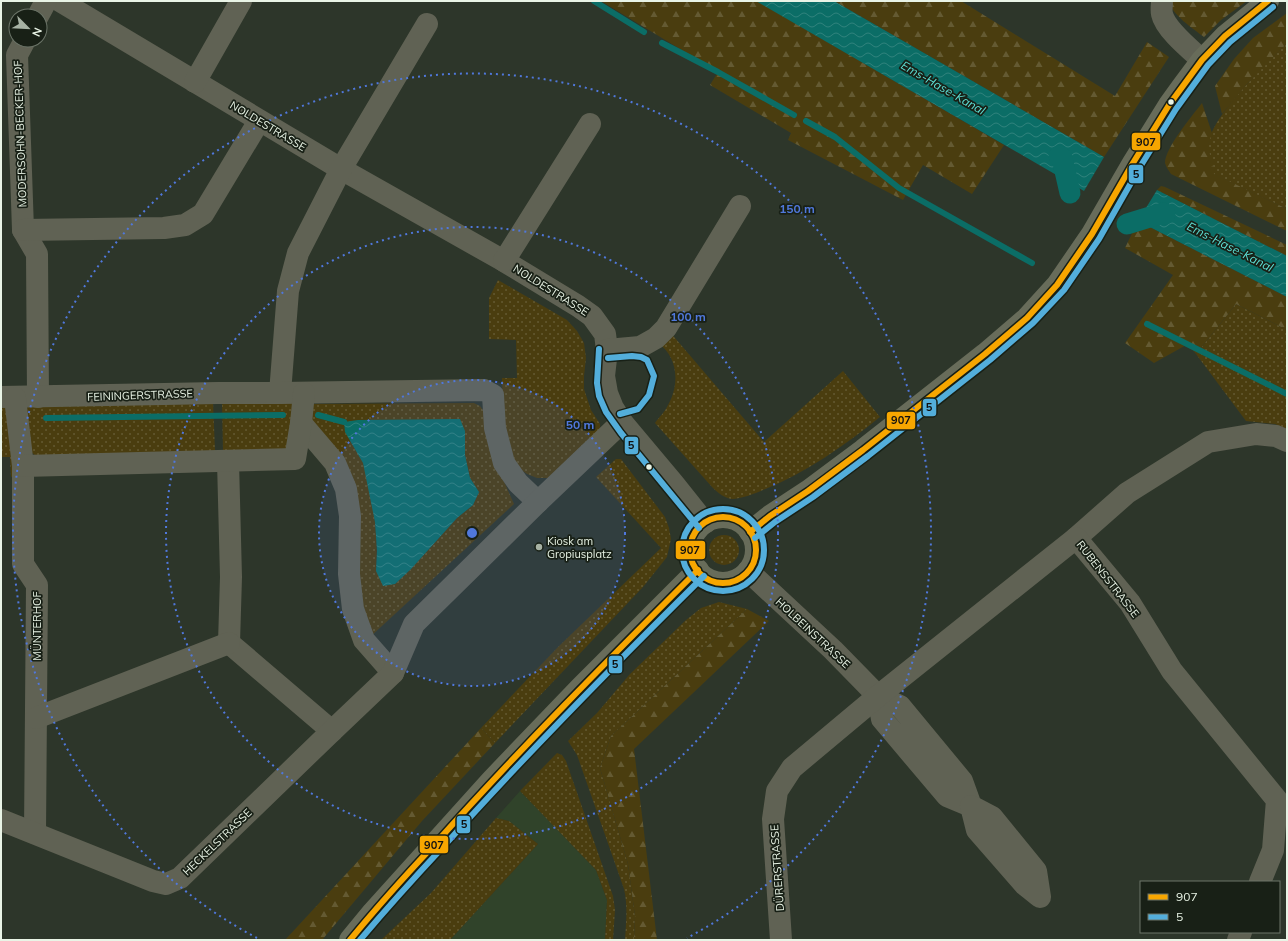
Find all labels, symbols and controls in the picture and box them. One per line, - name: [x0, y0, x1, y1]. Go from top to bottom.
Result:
- north arrow: [8, 8, 48, 48]
- text: N: [29, 25, 45, 39]
- water label: Ems-Hase-Kanal: [898, 57, 988, 118]
- street label: MODERSOHN-BECKER-HOF: [10, 60, 30, 208]
- unlabelled marker: [1166, 97, 1176, 107]
- street label: NOLDESTRASSE: [227, 98, 309, 154]
- line badge: 907: [1131, 132, 1161, 151]
- text: 907: [1136, 135, 1156, 149]
- line badge: 5: [1128, 164, 1144, 184]
- text: 5: [1133, 167, 1140, 181]
- text: 150 m: [779, 201, 815, 216]
- water label: Ems-Hase-Kanal: [1185, 218, 1276, 275]
- street label: NOLDESTRASSE: [511, 261, 591, 319]
- text: 100 m: [670, 309, 706, 324]
- street label: FEININGERSTRASSE: [87, 386, 193, 404]
- line badge: 5: [922, 398, 937, 417]
- text: 5: [926, 400, 933, 414]
- line badge: 907: [886, 411, 916, 430]
- text: 907: [891, 413, 911, 427]
- text: 50 m: [566, 417, 594, 432]
- line badge: 5: [624, 436, 639, 455]
- text: 5: [628, 438, 635, 452]
- unlabelled marker: [644, 462, 654, 472]
- centre of rings: [465, 526, 479, 540]
- place label: Kiosk am Gropiusplatz: [547, 534, 612, 561]
- street label: RUBENSSTRASSE: [1074, 538, 1142, 620]
- line badge: 907: [675, 540, 706, 560]
- marker: Kiosk am Gropiusplatz: [534, 542, 544, 552]
- text: 907: [680, 543, 700, 557]
- street label: MÜNTERHOF: [30, 591, 44, 661]
- street label: HOLBEINSTRASSE: [773, 595, 853, 671]
- line badge: 5: [608, 655, 623, 674]
- text: 5: [612, 657, 619, 671]
- street label: HECKELSTRASSE: [180, 805, 254, 879]
- line badge: 5: [456, 815, 471, 834]
- text: 5: [461, 817, 468, 831]
- street label: DÜRERSTRASSE: [767, 824, 787, 912]
- line badge: 907: [419, 835, 449, 854]
- text: 907: [424, 838, 444, 852]
- legend: [1140, 881, 1280, 933]
- text: 907: [1176, 889, 1198, 904]
- text: 5: [1176, 909, 1183, 924]

